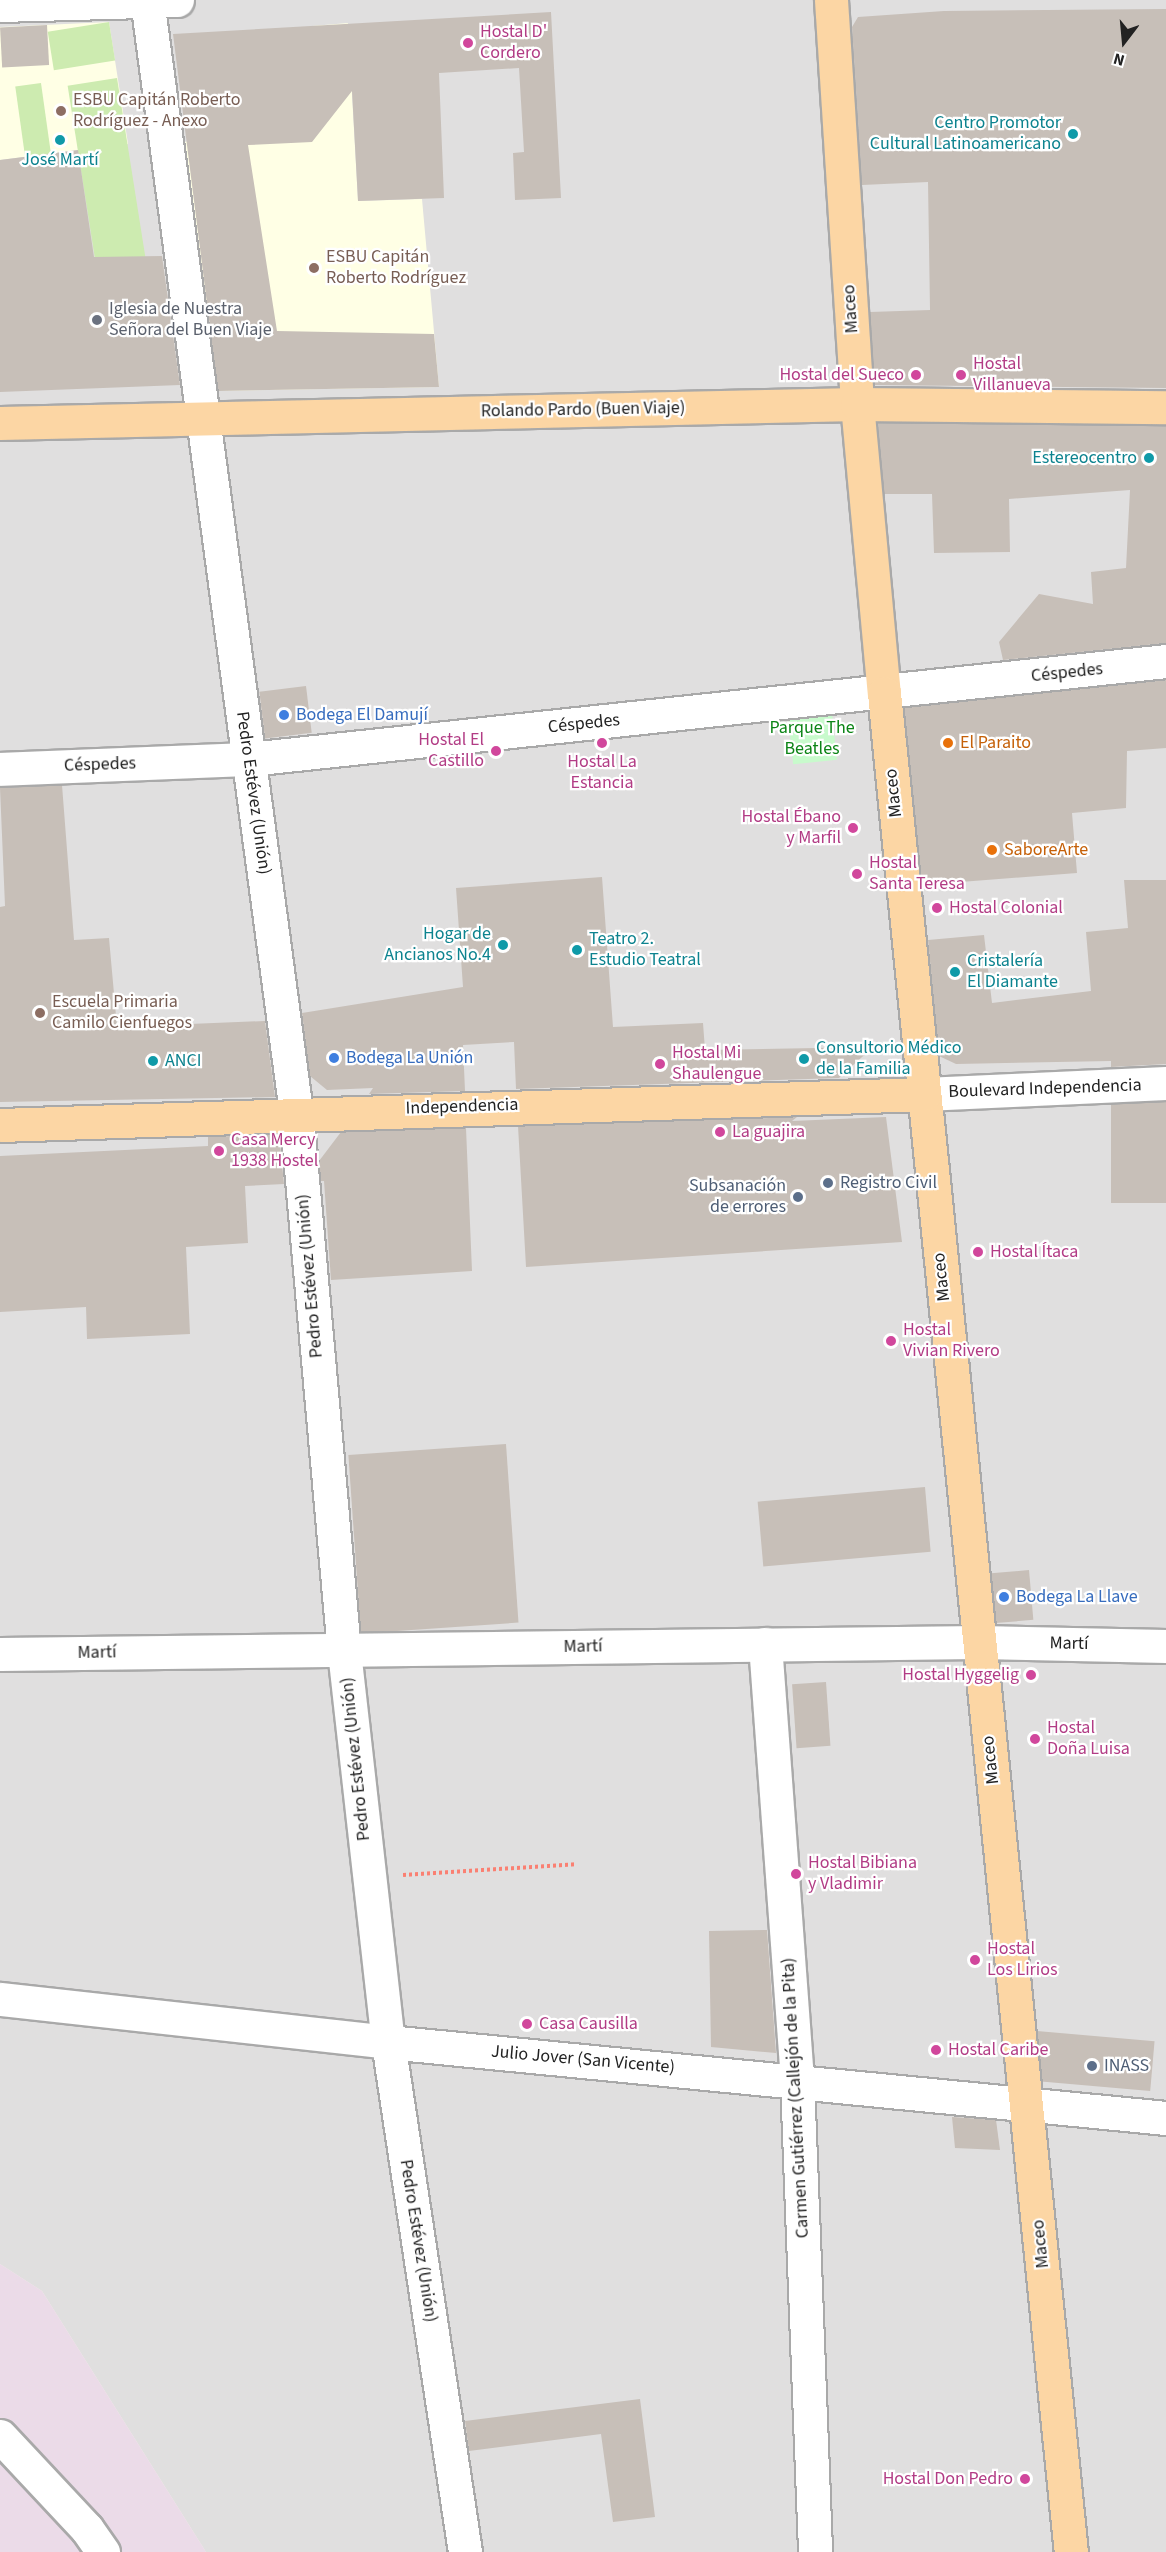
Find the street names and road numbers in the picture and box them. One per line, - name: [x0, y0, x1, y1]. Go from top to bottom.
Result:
- street label: Maceo: [839, 284, 863, 334]
- street label: Rolando Pardo (Buen Viaje): [481, 397, 685, 423]
- street label: Céspedes: [1030, 658, 1104, 688]
- street label: Céspedes: [547, 709, 621, 739]
- street label: Pedro Estévez (Unión): [231, 710, 275, 876]
- street label: Céspedes: [64, 753, 136, 777]
- street label: Maceo: [881, 768, 907, 818]
- street label: Boulevard Independencia: [948, 1075, 1142, 1103]
- street label: Independencia: [405, 1094, 519, 1120]
- street label: Pedro Estévez (Unión): [292, 1193, 328, 1359]
- street label: Maceo: [929, 1252, 955, 1302]
- street label: Martí: [1049, 1633, 1089, 1655]
- street label: Martí: [563, 1636, 603, 1658]
- street label: Martí: [77, 1642, 117, 1664]
- street label: Pedro Estévez (Unión): [337, 1676, 375, 1842]
- street label: Maceo: [978, 1735, 1004, 1785]
- street label: Carmen Gutiérrez (Callejón de la Pita): [778, 1957, 814, 2239]
- street label: Julio Jover (San Vicente): [490, 2041, 676, 2079]
- street label: Pedro Estévez (Unión): [394, 2158, 442, 2324]
- street label: Maceo: [1028, 2219, 1054, 2269]

